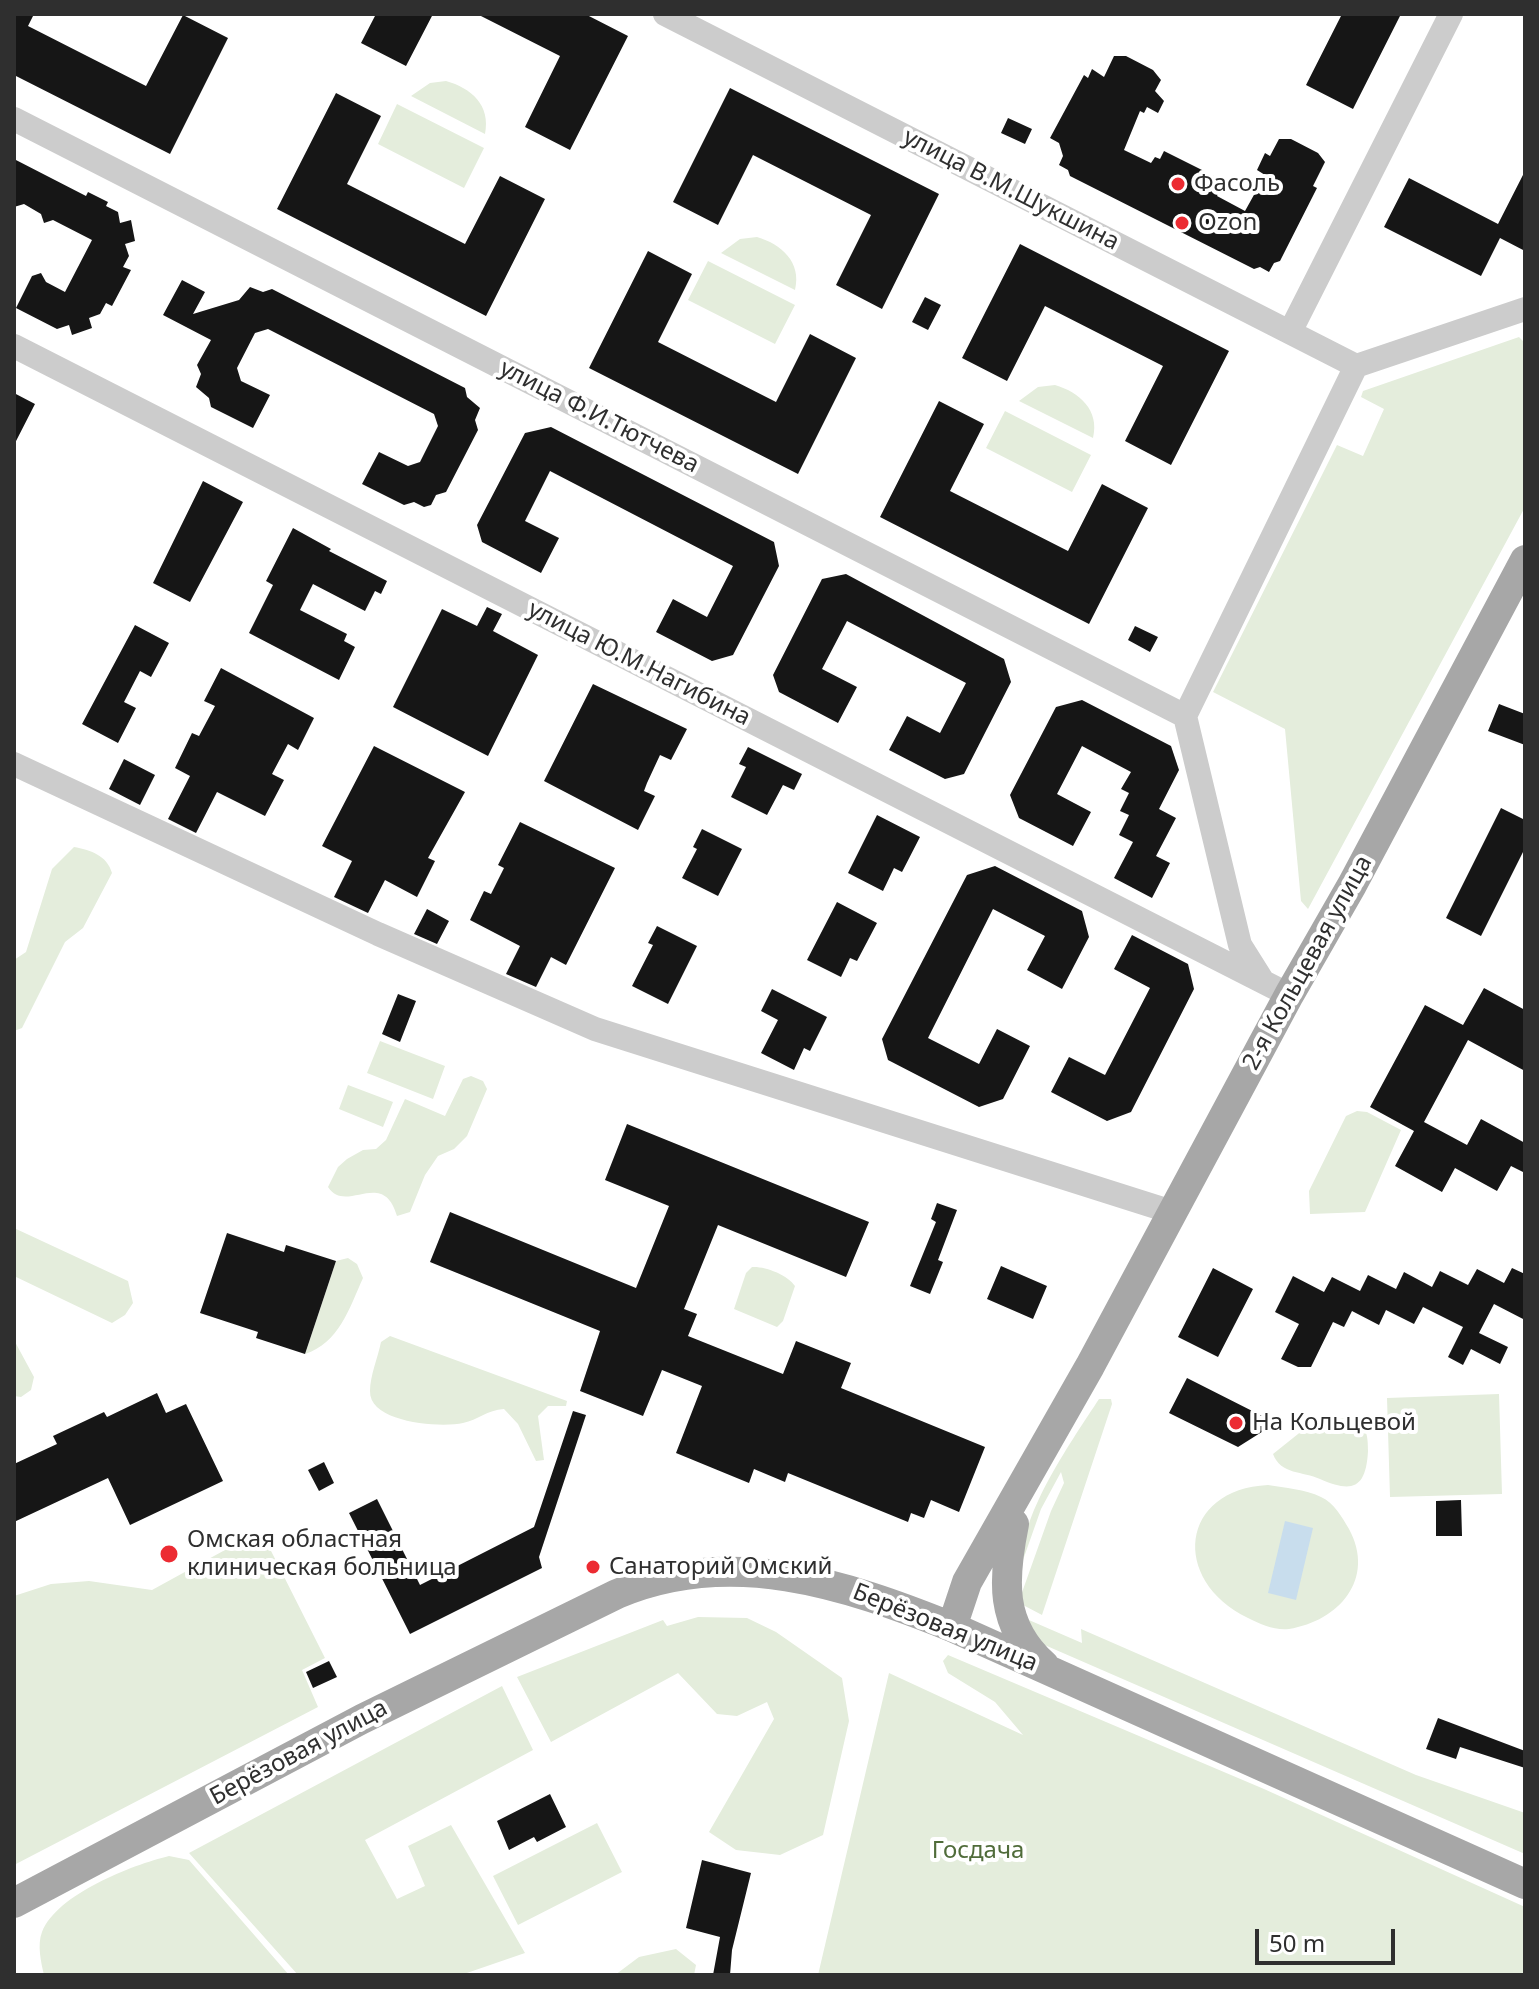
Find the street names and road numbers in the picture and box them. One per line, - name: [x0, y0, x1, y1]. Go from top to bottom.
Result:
- street label: улица В.М.Шукшина: [898, 123, 1124, 257]
- street label: улица Ф.И.Тютчева: [495, 354, 703, 480]
- street label: улица Ю.М.Нагибина: [523, 595, 755, 733]
- street label: 2-я Кольцевая улица: [1237, 851, 1379, 1075]
- street label: Берёзовая улица: [848, 1578, 1042, 1678]
- street label: Берёзовая улица: [205, 1694, 393, 1812]

